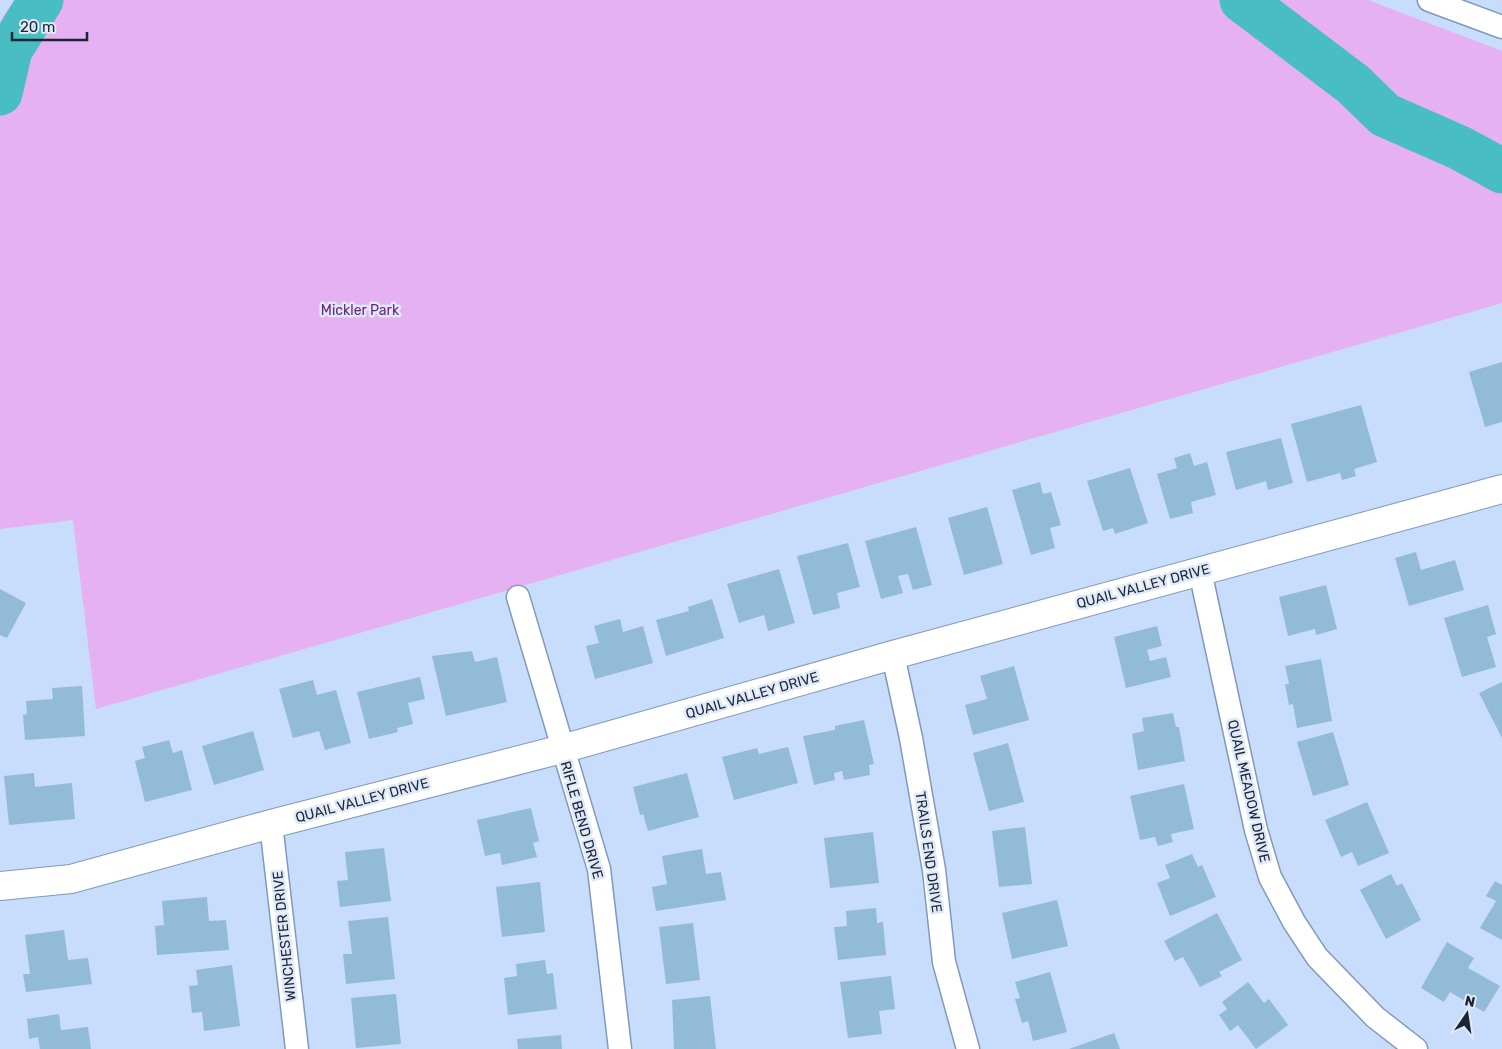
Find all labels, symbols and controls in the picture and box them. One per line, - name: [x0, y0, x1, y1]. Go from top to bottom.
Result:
- scale bar: [12, 10, 88, 42]
- text: 20 m: [20, 18, 55, 36]
- park label: Mickler Park: [321, 302, 400, 319]
- street label: QUAIL VALLEY DRIVE: [1075, 560, 1212, 612]
- street label: QUAIL VALLEY DRIVE: [684, 668, 820, 723]
- street label: QUAIL MEADOW DRIVE: [1224, 718, 1273, 864]
- street label: RIFLE BEND DRIVE: [557, 759, 606, 881]
- street label: QUAIL VALLEY DRIVE: [294, 774, 431, 826]
- street label: TRAILS END DRIVE: [912, 790, 945, 914]
- street label: WINCHESTER DRIVE: [269, 870, 300, 1002]
- north arrow: [1442, 989, 1492, 1039]
- text: N: [1463, 992, 1477, 1011]

